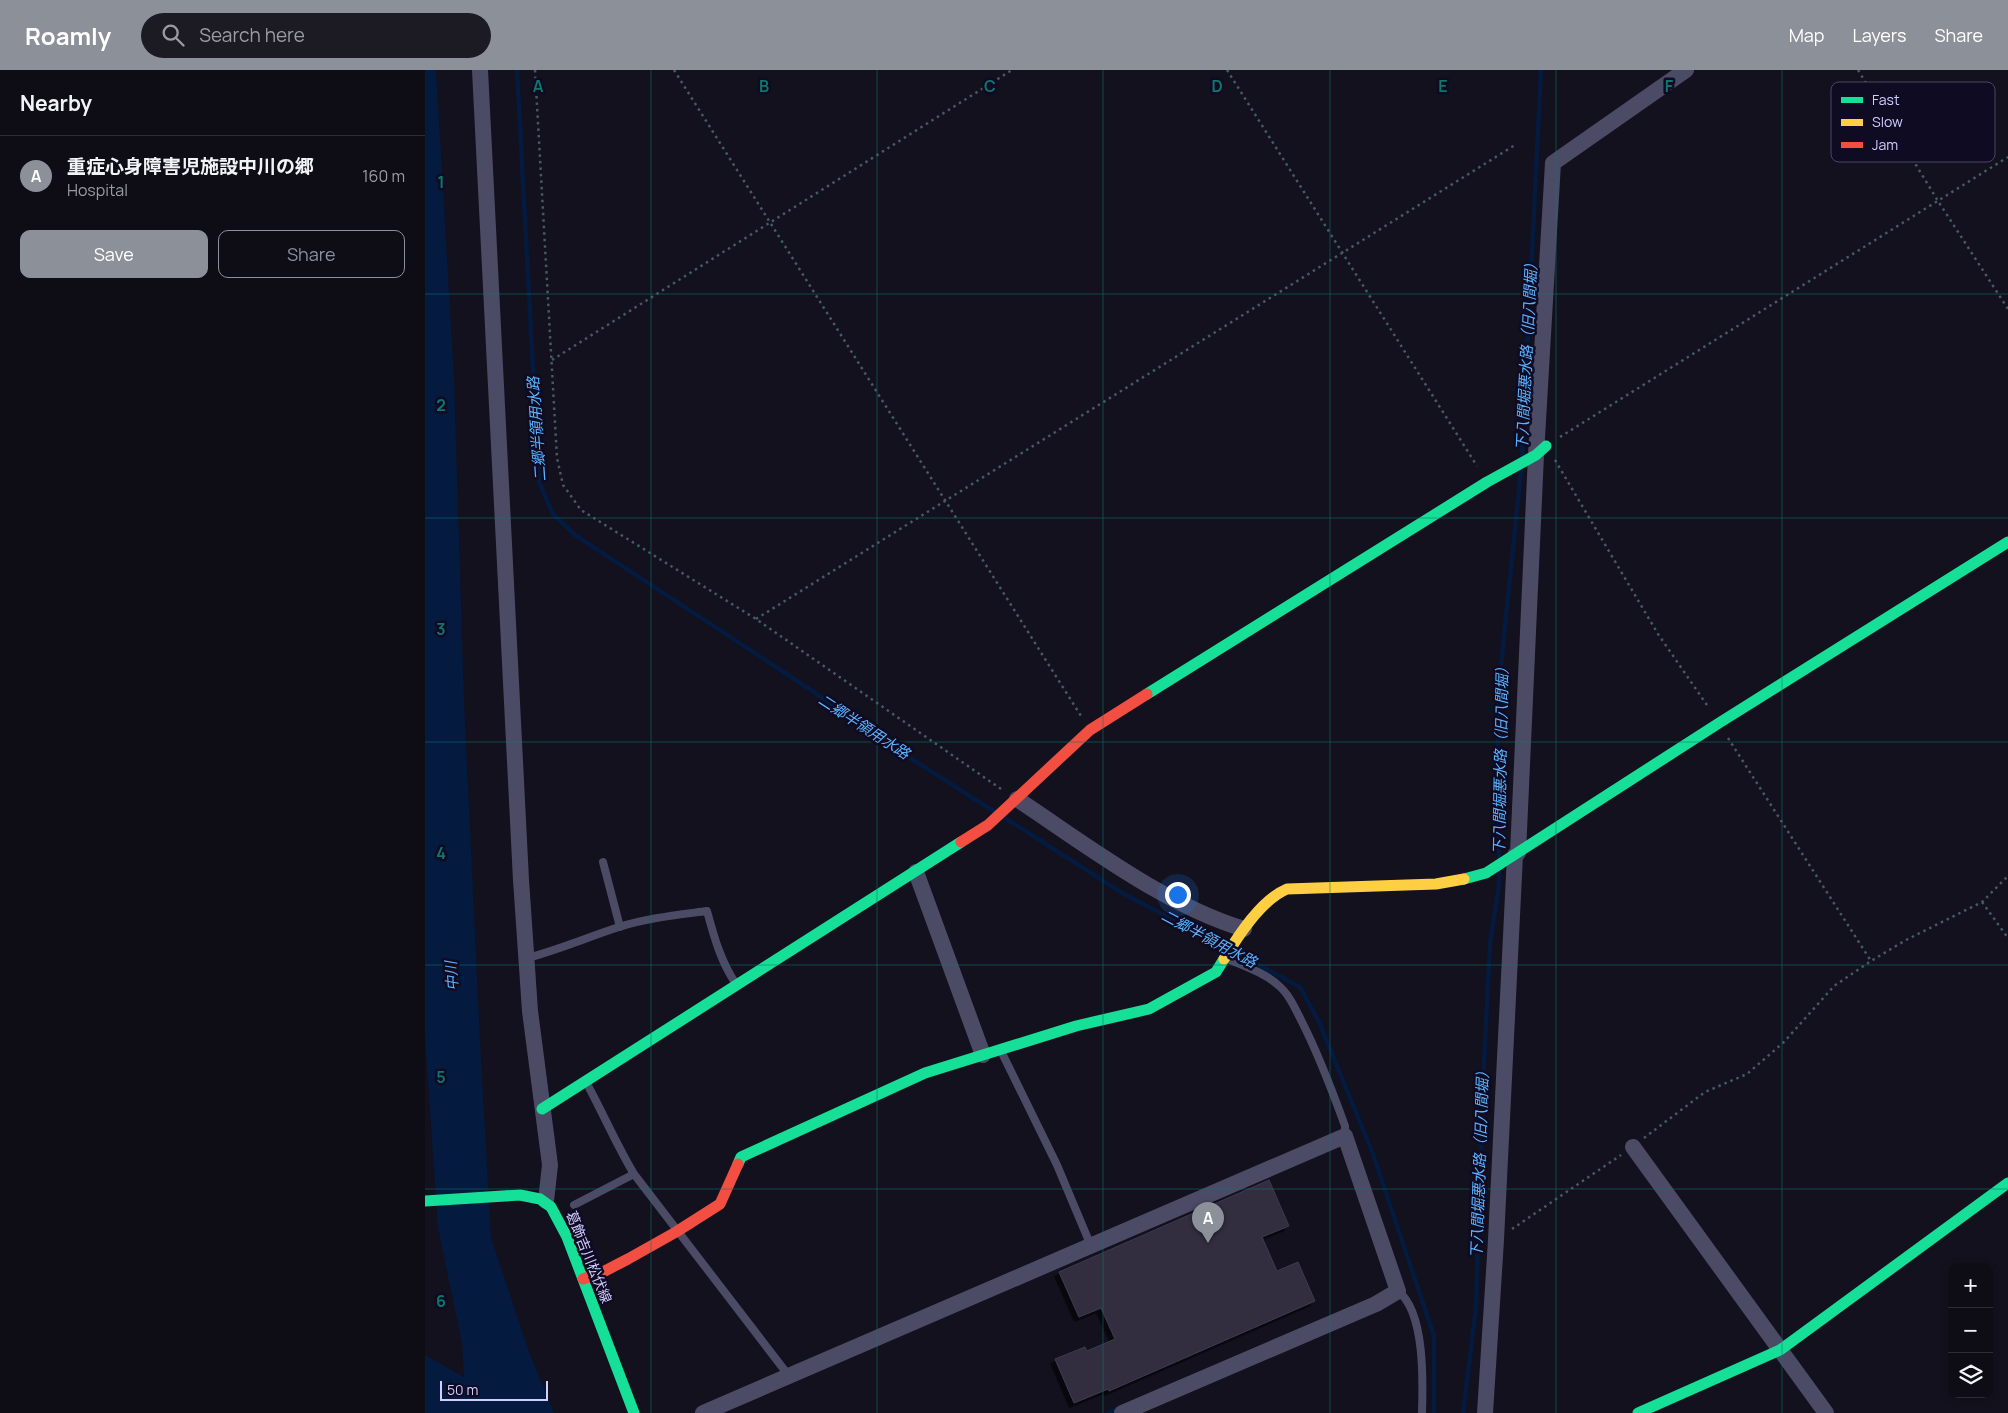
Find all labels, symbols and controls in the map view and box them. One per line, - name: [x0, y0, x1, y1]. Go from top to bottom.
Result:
- search box: [141, 13, 491, 58]
- text: Roamly: [25, 19, 111, 52]
- icon: search: [159, 21, 187, 49]
- text: Search here: [199, 22, 305, 48]
- text: Map: [1789, 23, 1824, 47]
- text: Layers: [1852, 23, 1906, 47]
- text: Share: [1934, 23, 1983, 47]
- text: A: [533, 75, 544, 97]
- text: B: [759, 75, 769, 97]
- text: C: [984, 75, 996, 97]
- text: D: [1211, 75, 1223, 97]
- text: E: [1438, 75, 1448, 97]
- text: F: [1665, 75, 1674, 97]
- legend: [1831, 82, 1995, 162]
- text: Nearby: [20, 89, 92, 117]
- text: Fast: [1872, 90, 1900, 109]
- text: Slow: [1872, 112, 1903, 131]
- text: Jam: [1872, 135, 1898, 154]
- text: 重症心身障害児施設中川の郷: [67, 153, 314, 179]
- text: A: [31, 165, 41, 187]
- text: 160 m: [362, 165, 405, 187]
- text: 1: [437, 171, 445, 193]
- text: Hospital: [67, 179, 128, 201]
- button: Save: [20, 230, 208, 278]
- button: Share: [218, 230, 405, 278]
- water label: 下八間堀悪水路（旧八間堀）: [1511, 255, 1542, 451]
- water label: 二郷半領用水路: [522, 374, 551, 482]
- text: 2: [436, 394, 446, 416]
- text: 3: [436, 618, 446, 640]
- water label: 下八間堀悪水路（旧八間堀）: [1488, 659, 1513, 855]
- water label: 二郷半領用水路: [815, 689, 916, 765]
- text: 4: [436, 842, 446, 864]
- your location: [1165, 882, 1191, 908]
- water label: 二郷半領用水路: [1158, 905, 1262, 973]
- water label: 中川: [440, 958, 463, 992]
- water label: 下八間堀悪水路（旧八間堀）: [1466, 1063, 1493, 1259]
- text: 5: [436, 1066, 446, 1088]
- pin: A: [1192, 1202, 1224, 1243]
- street label: 葛飾吉川松伏線: [562, 1208, 617, 1306]
- map controls: [1948, 1263, 1993, 1398]
- button: +: [1948, 1263, 1993, 1308]
- text: 6: [436, 1290, 446, 1312]
- button: −: [1948, 1308, 1993, 1353]
- button: layers: [1948, 1353, 1993, 1398]
- scale bar: [440, 1378, 547, 1401]
- text: 50 m: [447, 1380, 478, 1399]

